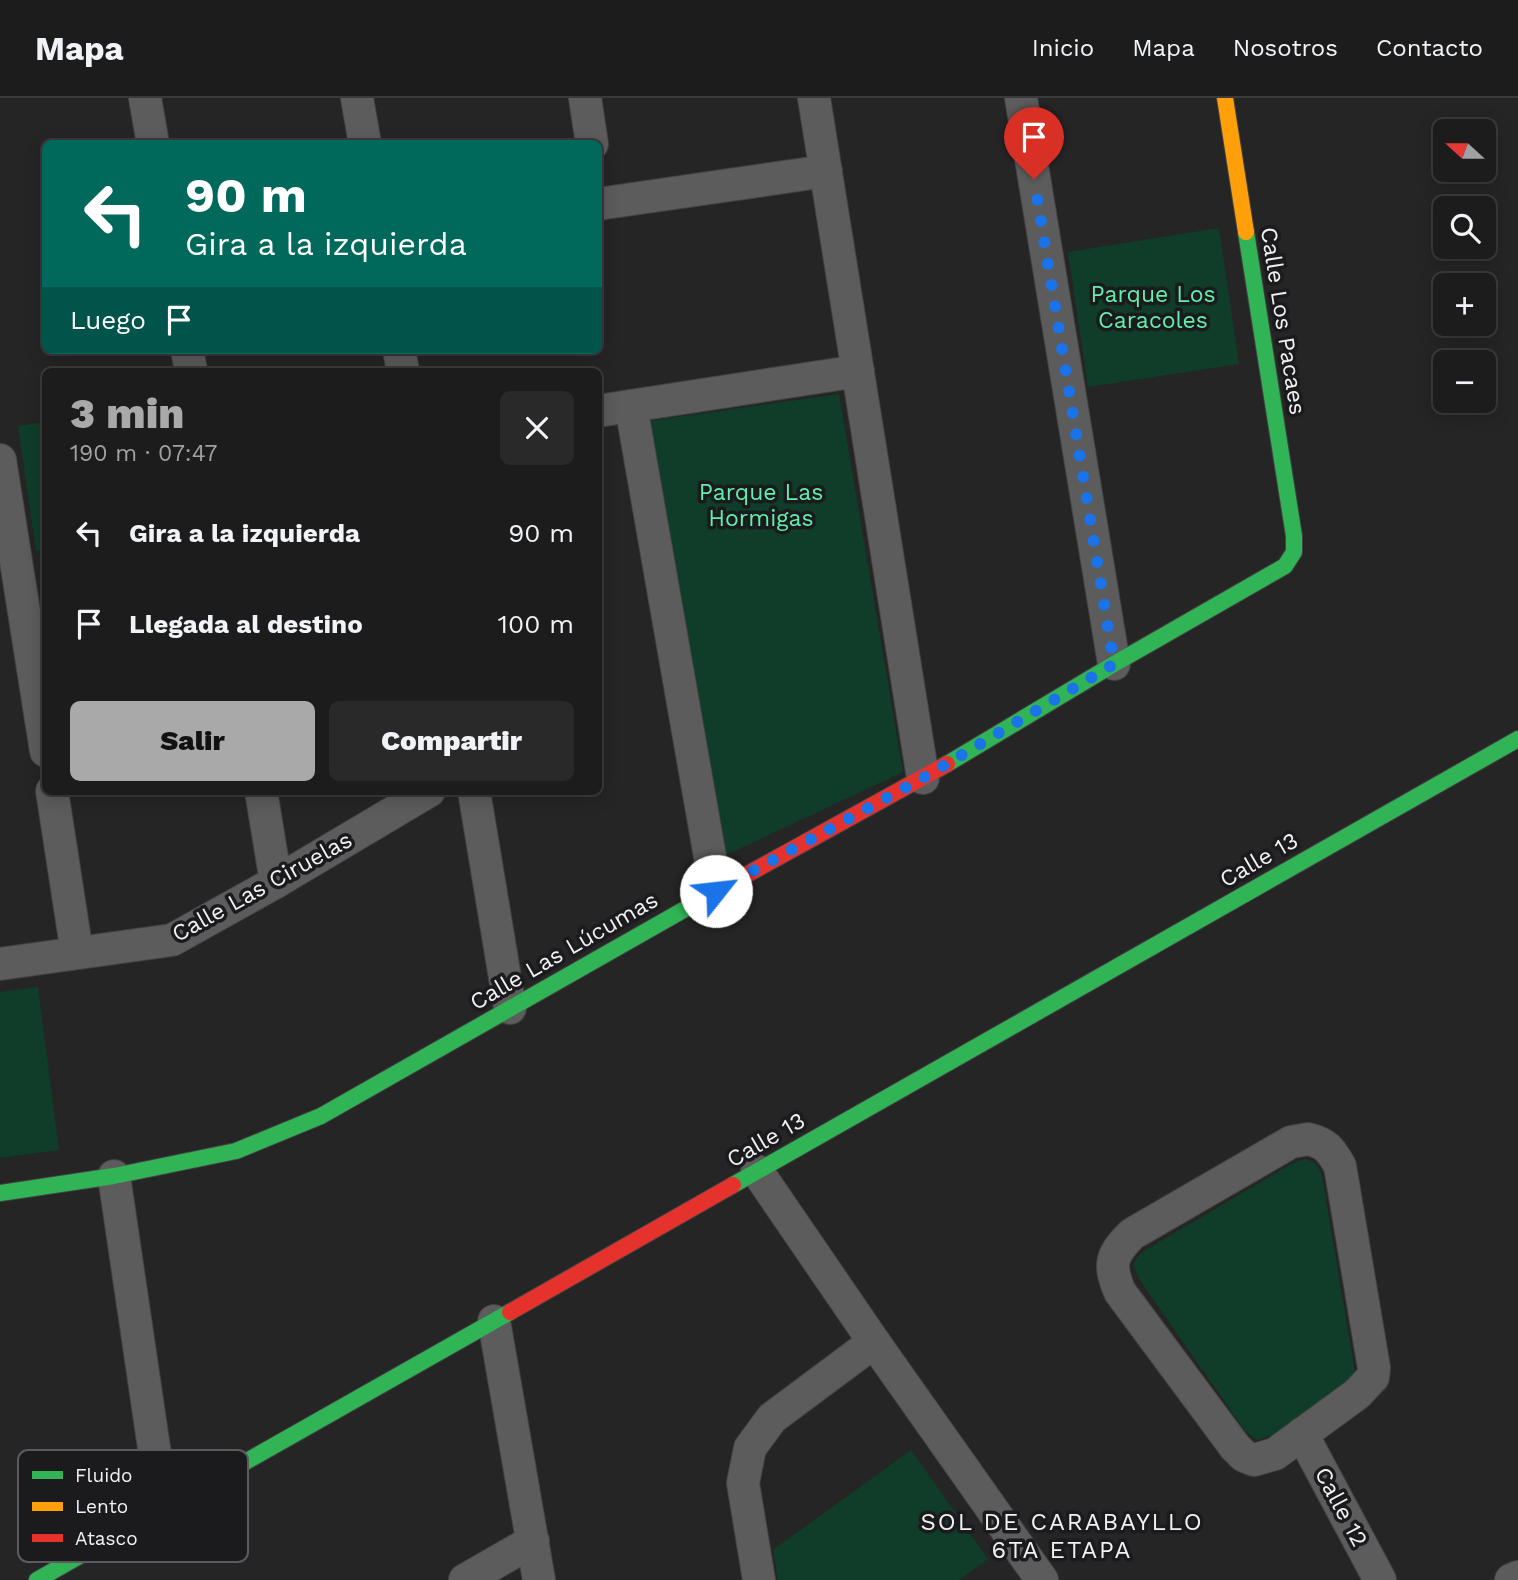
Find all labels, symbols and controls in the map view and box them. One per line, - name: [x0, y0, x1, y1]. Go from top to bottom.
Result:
- text: Mapa: [35, 29, 124, 68]
- text: Inicio: [1032, 34, 1094, 62]
- text: Mapa: [1132, 34, 1195, 62]
- text: Nosotros: [1233, 34, 1338, 62]
- text: Contacto: [1376, 34, 1483, 62]
- pin: [1004, 107, 1064, 179]
- icon: arrive: [1015, 118, 1053, 156]
- north arrow: [1433, 119, 1496, 182]
- map controls: [1433, 119, 1496, 413]
- text: 90 m: [185, 166, 307, 224]
- icon: left: [70, 168, 161, 259]
- button: search: [1433, 196, 1496, 259]
- text: Gira a la izquierda: [185, 225, 467, 263]
- street label: Calle Los Pacaes: [1255, 225, 1311, 417]
- button: +: [1433, 273, 1496, 336]
- park label: Parque Los Caracoles: [1090, 281, 1216, 334]
- icon: arrive: [160, 301, 198, 339]
- text: Luego: [70, 305, 146, 335]
- button: −: [1433, 350, 1496, 413]
- text: 3 min: [70, 389, 184, 438]
- button: close: [500, 391, 574, 465]
- text: 190 m · 07:47: [70, 440, 217, 467]
- park label: Parque Las Hormigas: [699, 479, 823, 532]
- icon: left: [70, 514, 108, 552]
- text: Gira a la izquierda: [129, 518, 360, 548]
- text: 90 m: [508, 518, 574, 548]
- icon: arrive: [70, 605, 108, 643]
- text: Llegada al destino: [129, 609, 363, 639]
- text: 100 m: [498, 609, 574, 639]
- button: Salir: [70, 701, 315, 781]
- button: Compartir: [329, 701, 574, 781]
- street label: Calle Las Ciruelas: [167, 826, 357, 948]
- street label: Calle 13: [1215, 827, 1303, 893]
- position arrow: [679, 854, 753, 928]
- street label: Calle Las Lúcumas: [465, 886, 663, 1016]
- street label: Calle 13: [722, 1107, 810, 1173]
- legend: [18, 1450, 248, 1562]
- street label: Calle 12: [1309, 1463, 1373, 1551]
- text: Fluido: [75, 1464, 133, 1487]
- text: Lento: [75, 1495, 128, 1518]
- district label: SOL DE CARABAYLLO 6TA ETAPA: [920, 1508, 1204, 1564]
- text: Atasco: [75, 1527, 138, 1550]

